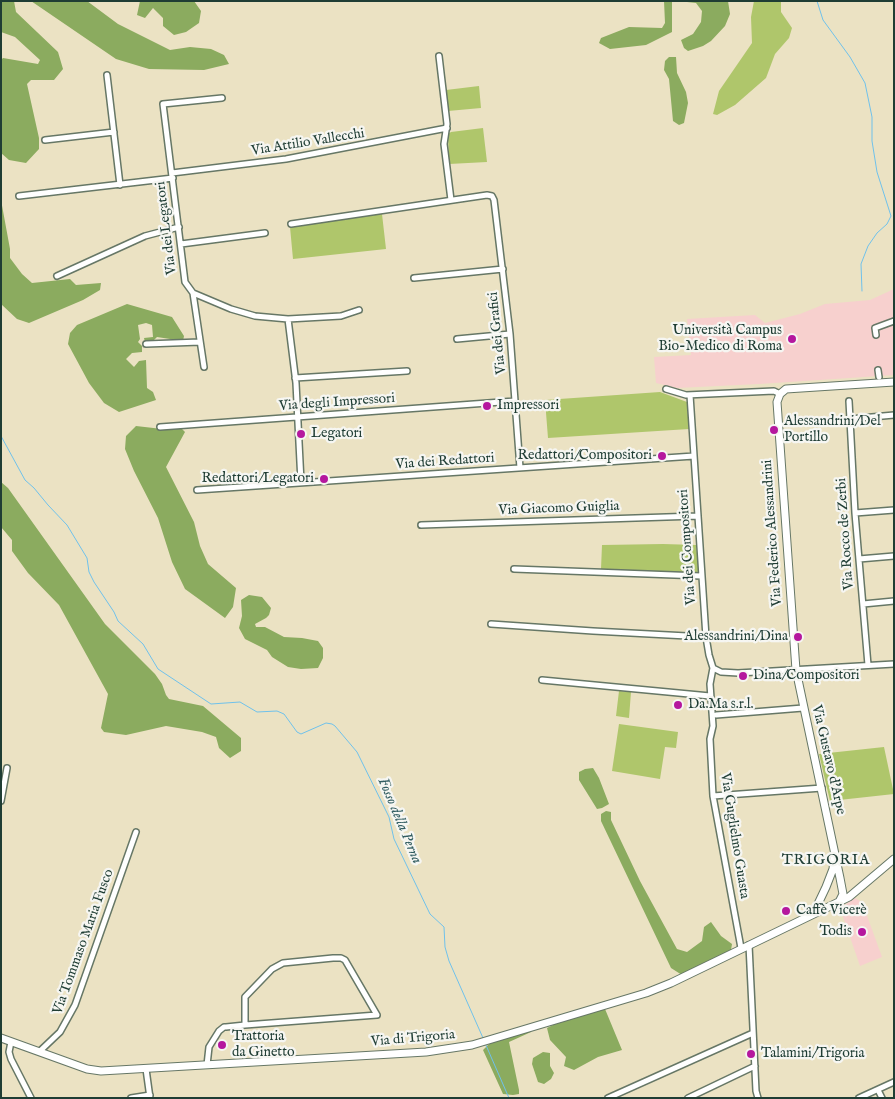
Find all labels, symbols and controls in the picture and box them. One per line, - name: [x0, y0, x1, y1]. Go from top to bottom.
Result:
- street label: Via Attilio Vallecchi: [250, 126, 366, 160]
- street label: Via dei Legatori: [153, 180, 181, 276]
- street label: Via dei Grafici: [485, 291, 511, 375]
- place label: Università Campus Bio-Medico di Roma: [659, 323, 782, 356]
- marker: Università Campus Bio-Medico di Roma: [786, 333, 798, 345]
- street label: Via degli Impressori: [278, 391, 396, 415]
- place label: Impressori: [497, 398, 559, 414]
- marker: Impressori: [481, 400, 493, 412]
- place label: Alessandrini/Del Portillo: [784, 414, 881, 447]
- marker: Alessandrini/Del Portillo: [768, 424, 780, 436]
- place label: Legatori: [311, 426, 362, 442]
- marker: Legatori: [295, 428, 307, 440]
- place label: Redattori/Compositori: [517, 448, 652, 464]
- street label: Via dei Redattori: [395, 450, 495, 474]
- marker: Redattori/Compositori: [656, 450, 668, 462]
- street label: Via Federico Alessandrini: [759, 459, 787, 607]
- place label: Redattori/Legatori: [201, 471, 314, 487]
- marker: Redattori/Legatori: [318, 473, 330, 485]
- street label: Via Rocco de Zerbi: [834, 477, 858, 591]
- street label: Via dei Compositori: [676, 489, 700, 605]
- street label: Via Giacomo Guiglia: [498, 498, 620, 520]
- place label: Alessandrini/Dina: [684, 629, 788, 645]
- marker: Alessandrini/Dina: [792, 631, 804, 643]
- place label: Dina/Compositori: [753, 668, 860, 684]
- marker: Dina/Compositori: [737, 670, 749, 682]
- place label: Da.Ma s.r.l.: [688, 697, 754, 713]
- marker: Da.Ma s.r.l.: [672, 699, 684, 711]
- street label: Via Gustavo d'Arpe: [807, 704, 849, 816]
- street label: Via Guglielmo Guasta: [716, 772, 752, 900]
- water label: Fosso della Perna: [373, 775, 425, 867]
- district label: TRIGORIA: [781, 852, 871, 870]
- street label: Via Tommaso Maria Fusco: [50, 867, 118, 1017]
- place label: Caffè Vicerè: [796, 903, 867, 919]
- marker: Caffè Vicerè: [780, 905, 792, 917]
- place label: Todis: [819, 924, 852, 940]
- marker: Todis: [856, 926, 868, 938]
- street label: Via di Trigoria: [370, 1027, 456, 1051]
- place label: Trattoria da Ginetto: [232, 1029, 294, 1062]
- marker: Trattoria da Ginetto: [216, 1039, 228, 1051]
- place label: Talamini/Trigoria: [761, 1046, 865, 1062]
- marker: Talamini/Trigoria: [745, 1048, 757, 1060]

